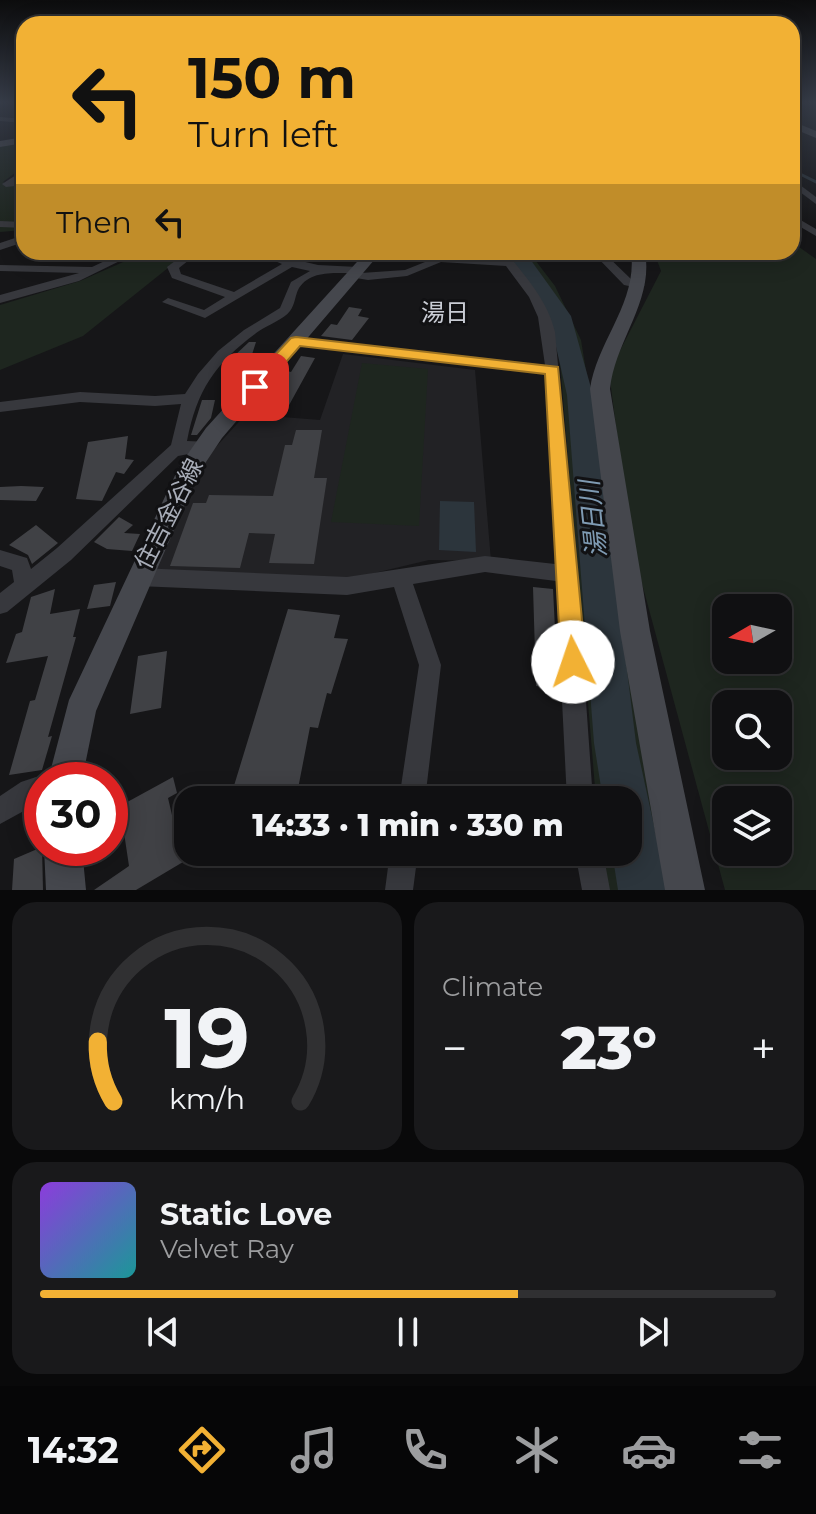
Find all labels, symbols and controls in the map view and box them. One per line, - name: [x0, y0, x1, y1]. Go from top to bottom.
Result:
- text: 150 m: [188, 44, 356, 112]
- icon: left: [56, 48, 160, 152]
- text: Turn left: [188, 112, 339, 156]
- icon: left: [148, 200, 192, 244]
- text: Then: [56, 204, 132, 241]
- district label: 湯日: [421, 298, 469, 327]
- pin: [221, 353, 289, 421]
- icon: arrive: [233, 365, 277, 409]
- street label: 住吉金谷線: [128, 454, 209, 574]
- water label: 湯日川: [573, 476, 613, 559]
- north arrow: [712, 594, 792, 674]
- map controls: [712, 594, 792, 866]
- position arrow: [531, 620, 615, 704]
- button: search: [712, 690, 792, 770]
- speed limit sign: 30: [24, 762, 128, 866]
- button: layers: [712, 786, 792, 866]
- text: 14:33 · 1 min · 330 m: [252, 807, 564, 844]
- text: Climate: [442, 971, 543, 1003]
- text: 19: [164, 987, 250, 1089]
- text: 23°: [561, 1011, 657, 1084]
- text: −: [442, 1021, 467, 1075]
- text: +: [751, 1021, 776, 1075]
- text: km/h: [169, 1081, 245, 1116]
- text: Static Love: [160, 1196, 332, 1233]
- text: Velvet Ray: [160, 1233, 294, 1265]
- icon: previous: [141, 1310, 185, 1354]
- icon: pause: [386, 1310, 430, 1354]
- icon: next: [631, 1310, 675, 1354]
- icon: directions: [174, 1422, 230, 1478]
- icon: music: [286, 1422, 342, 1478]
- icon: phone: [397, 1422, 453, 1478]
- icon: climate: [509, 1422, 565, 1478]
- icon: car: [621, 1422, 677, 1478]
- icon: filters: [732, 1422, 788, 1478]
- text: 14:32: [28, 1428, 119, 1472]

